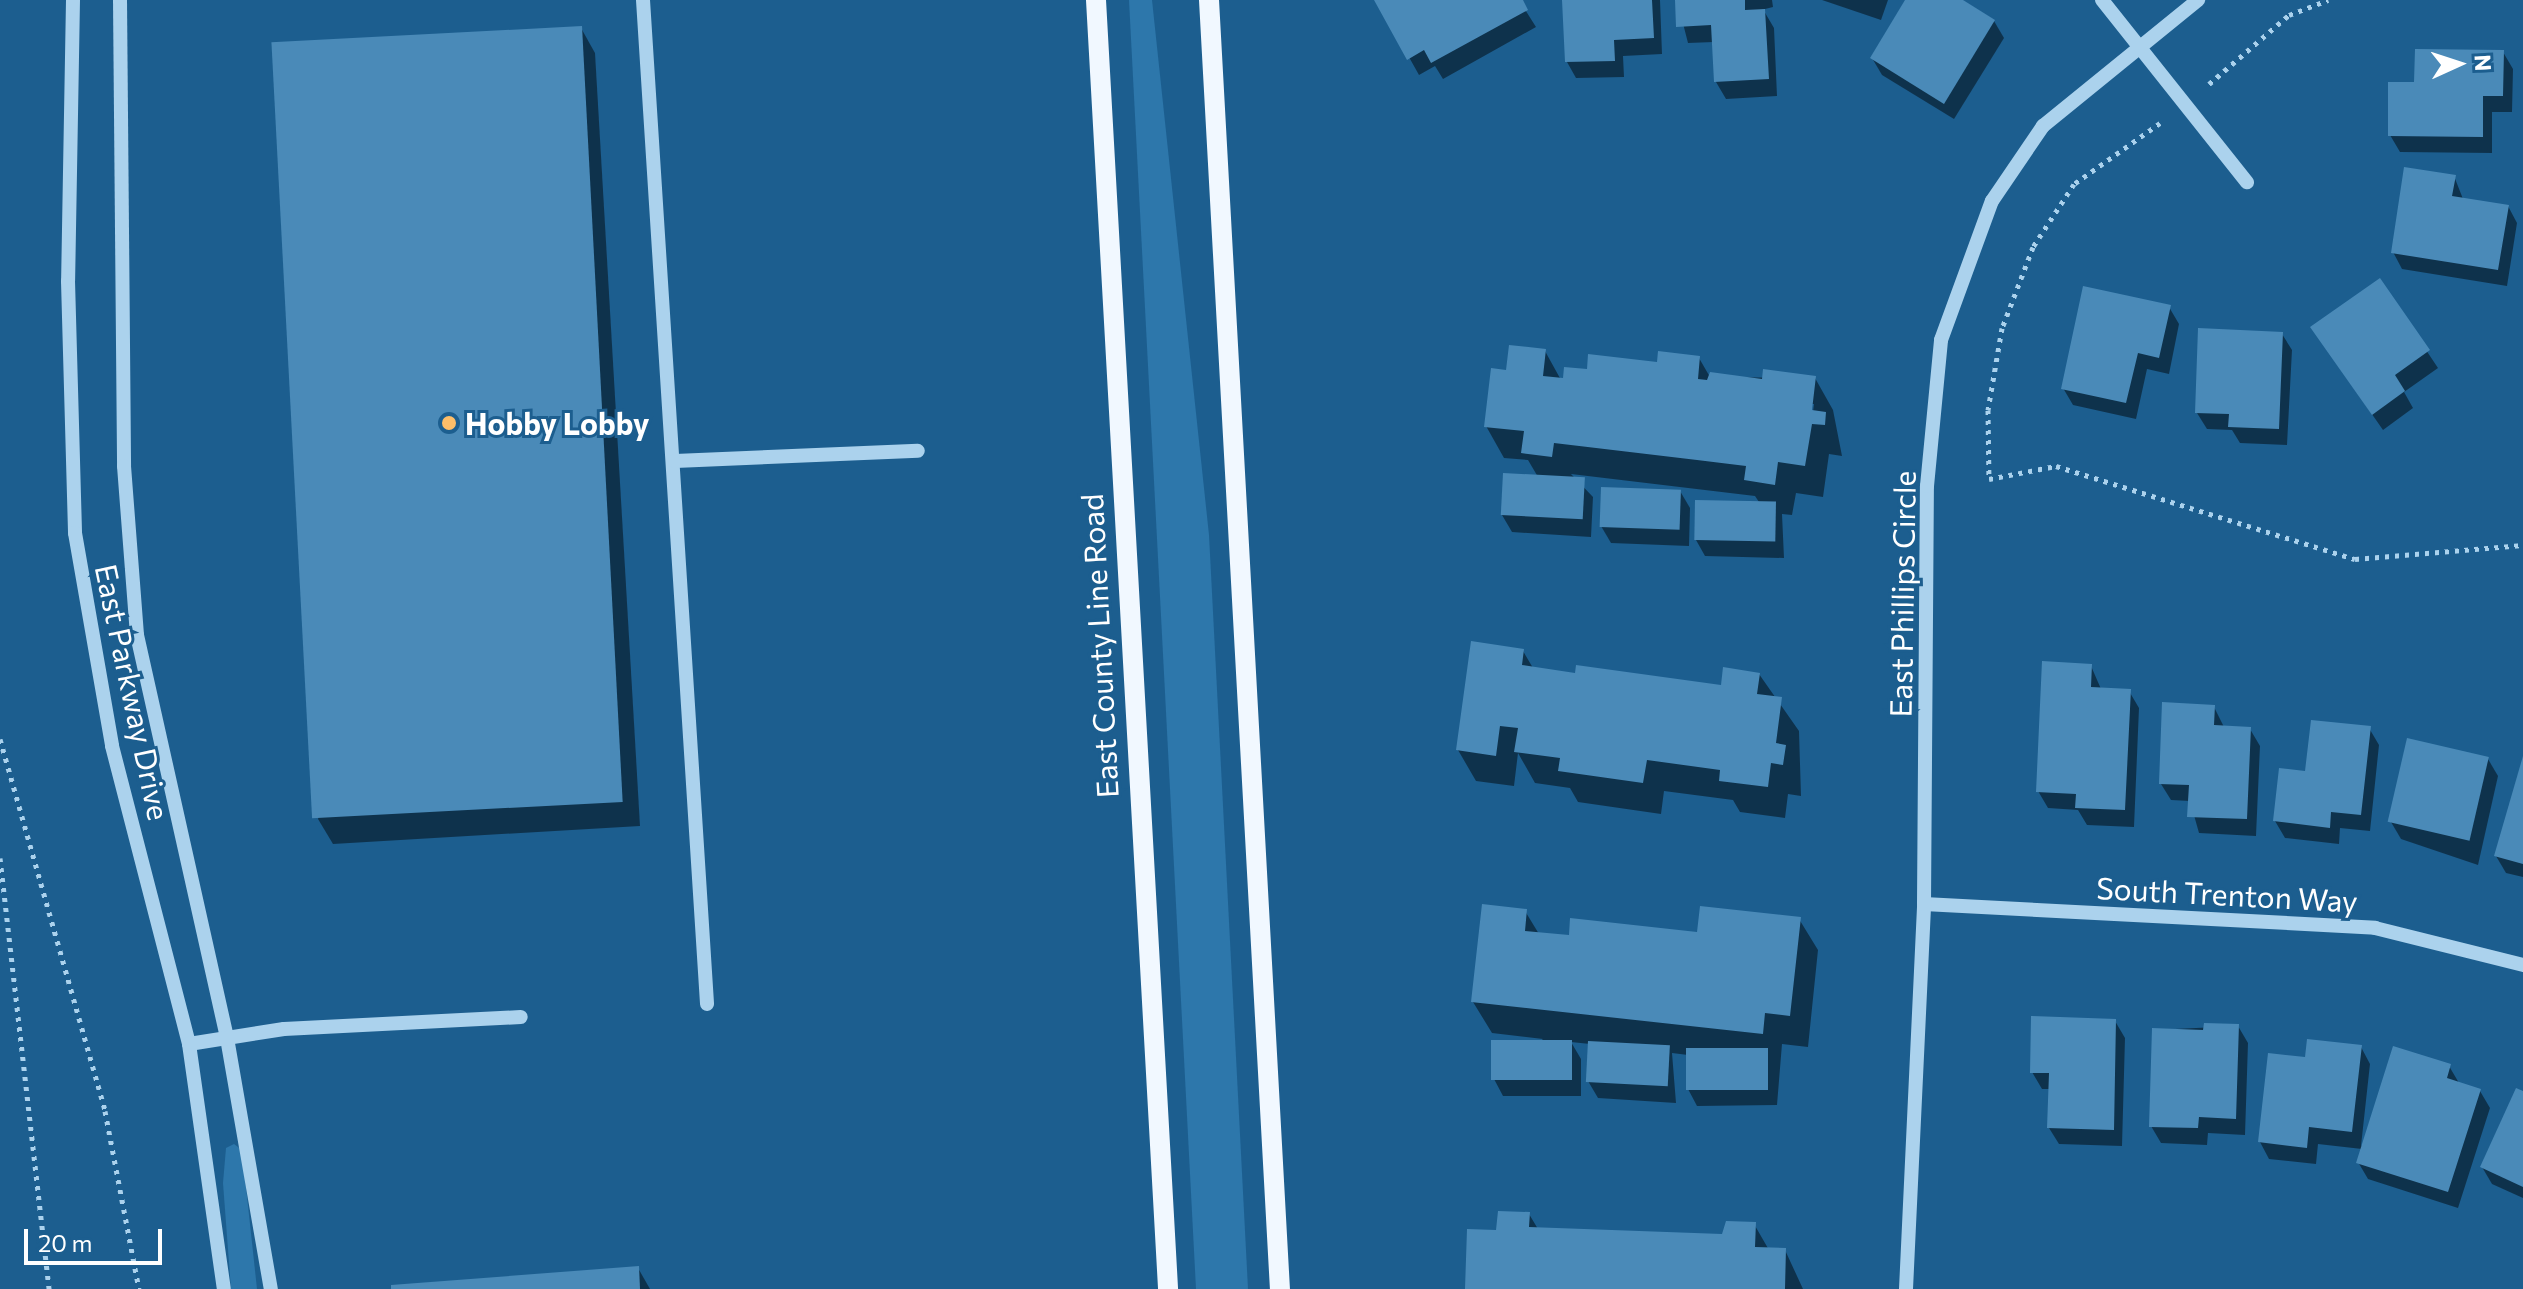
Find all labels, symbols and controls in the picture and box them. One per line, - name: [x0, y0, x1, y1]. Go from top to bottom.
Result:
- north arrow: [2419, 24, 2499, 104]
- text: N: [2470, 54, 2497, 72]
- place label: Hobby Lobby: [465, 405, 650, 441]
- marker: Hobby Lobby: [440, 414, 458, 432]
- street label: East Phillips Circle: [1882, 470, 1922, 718]
- street label: East County Line Road: [1073, 493, 1125, 799]
- street label: East Parkway Drive: [88, 561, 178, 823]
- street label: South Trenton Way: [2095, 869, 2359, 919]
- scale bar: [28, 1213, 166, 1263]
- text: 20 m: [38, 1228, 92, 1257]

